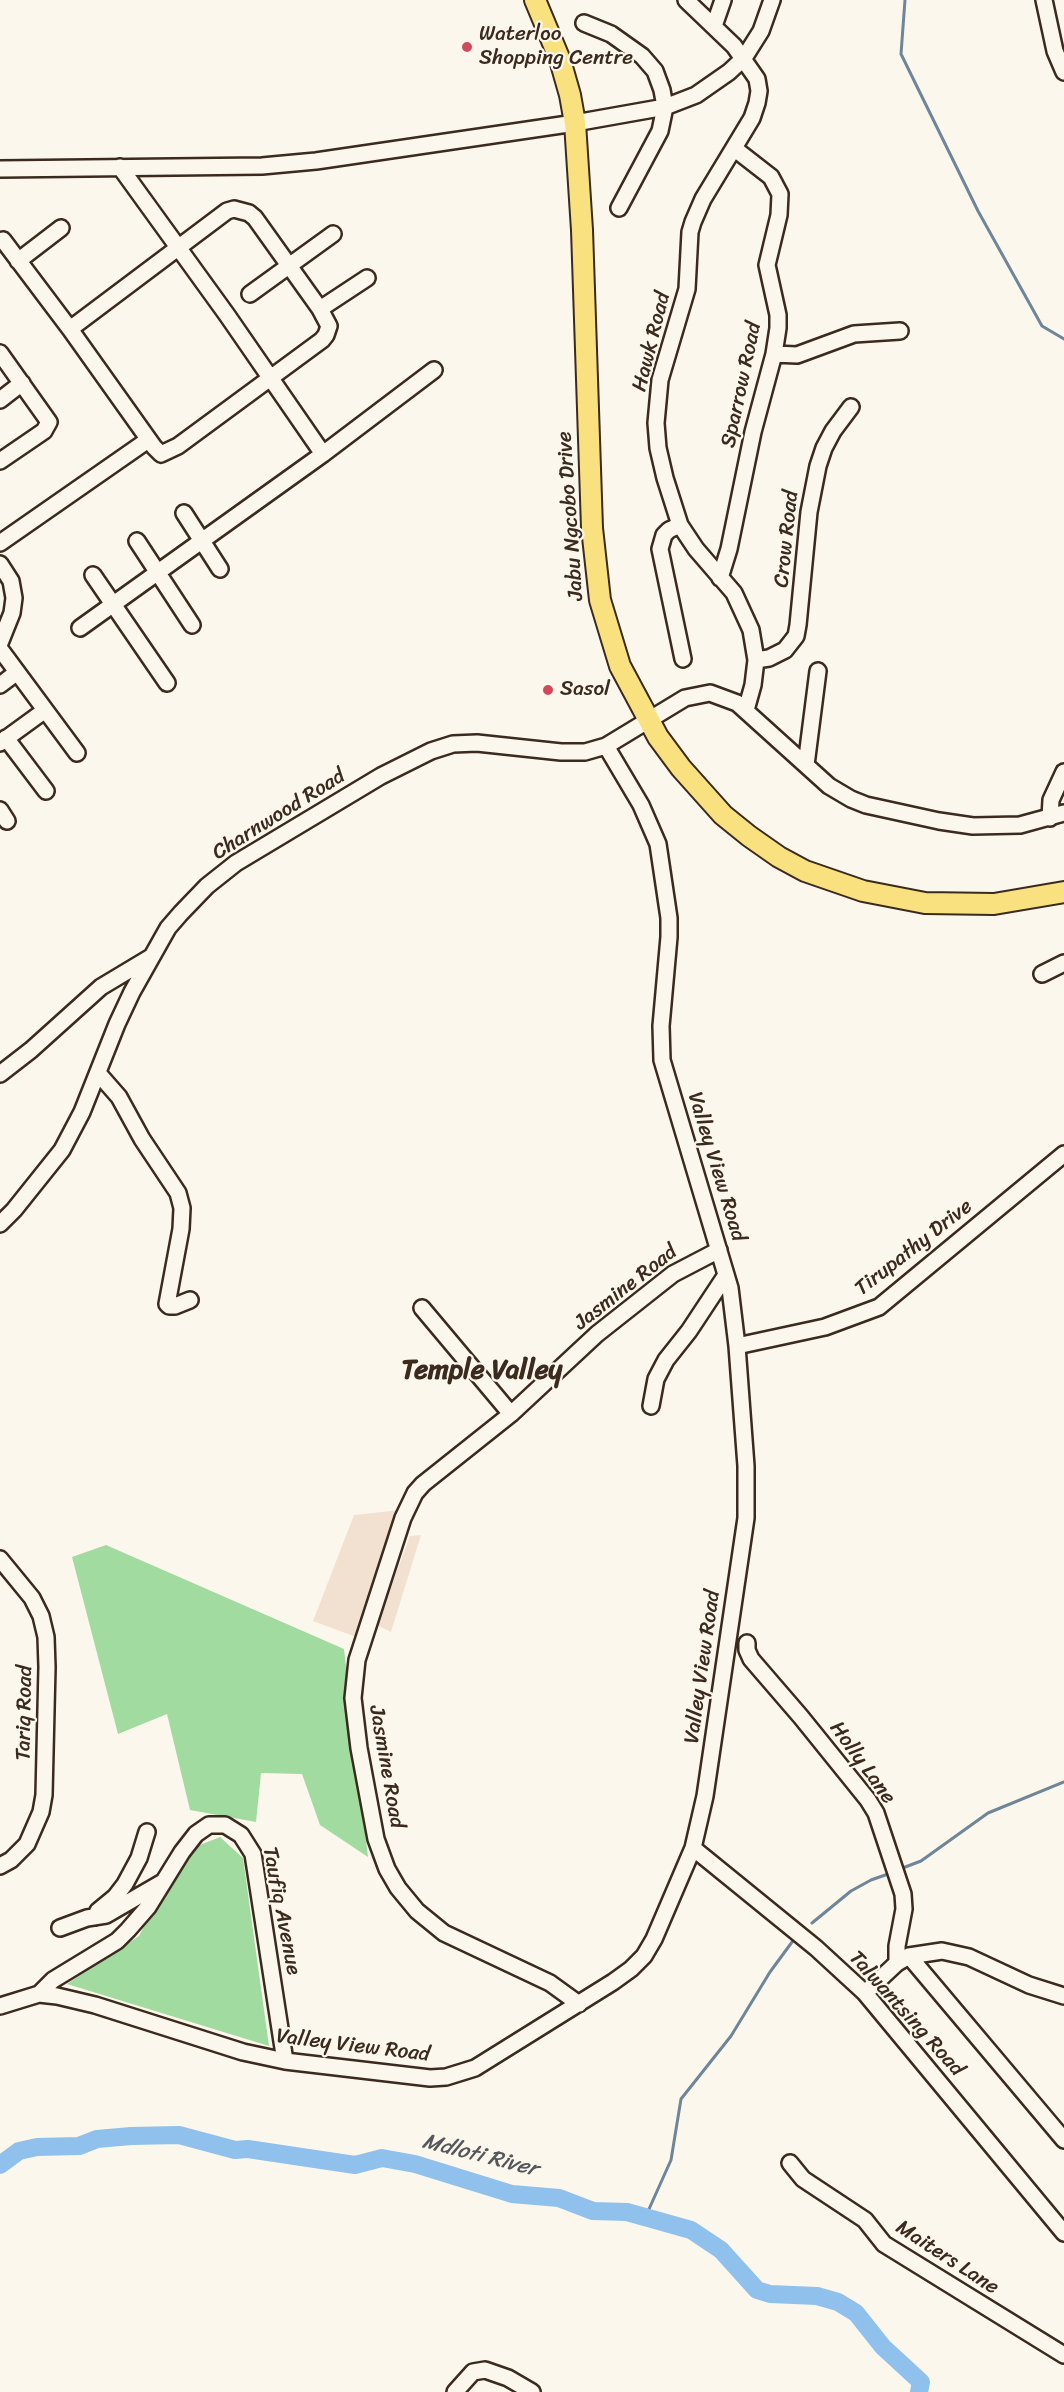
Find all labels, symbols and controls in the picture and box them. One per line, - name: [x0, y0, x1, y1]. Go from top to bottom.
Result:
- place label: Waterloo Shopping Centre: [479, 22, 633, 72]
- marker: Waterloo Shopping Centre: [460, 40, 474, 54]
- street label: Hawk Road: [627, 290, 677, 394]
- street label: Sparrow Road: [716, 320, 768, 450]
- street label: Jabu Ngcobo Drive: [553, 430, 589, 602]
- street label: Crow Road: [769, 489, 805, 589]
- place label: Sasol: [560, 677, 610, 703]
- marker: Sasol: [541, 683, 555, 697]
- street label: Charnwood Road: [208, 764, 350, 866]
- street label: Valley View Road: [681, 1089, 751, 1245]
- street label: Tirupathy Drive: [850, 1194, 978, 1302]
- street label: Jasmine Road: [569, 1240, 683, 1336]
- district label: Temple Valley: [402, 1355, 562, 1387]
- street label: Valley View Road: [680, 1589, 726, 1745]
- street label: Tariq Road: [12, 1665, 38, 1761]
- street label: Jasmine Road: [363, 1704, 409, 1830]
- street label: Holly Lane: [824, 1717, 900, 1809]
- street label: Taufiq Avenue: [256, 1845, 306, 1977]
- street label: Talwantsing Road: [843, 1946, 969, 2082]
- street label: Valley View Road: [275, 2024, 431, 2068]
- water label: Mdloti River: [420, 2129, 540, 2183]
- street label: Maiters Lane: [891, 2215, 1003, 2301]

